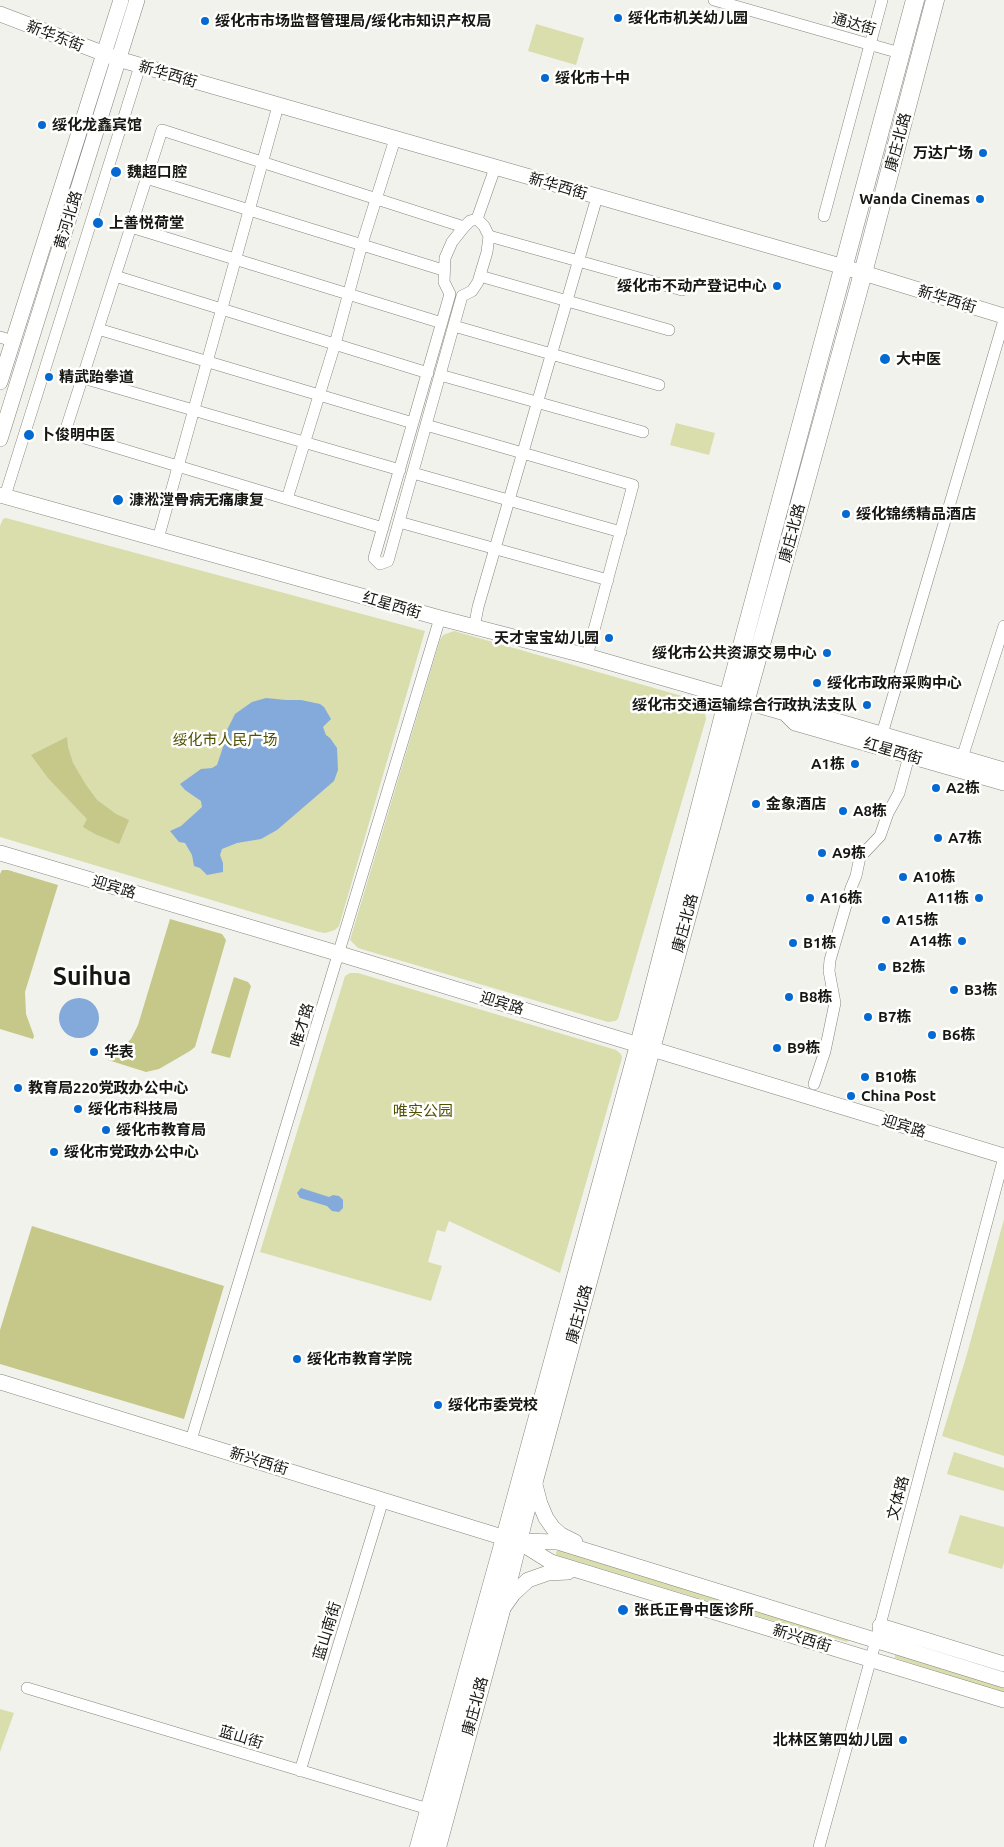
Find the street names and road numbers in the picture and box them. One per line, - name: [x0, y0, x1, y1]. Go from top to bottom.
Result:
- street label: 通达街: [830, 9, 878, 39]
- street label: 新华东街: [24, 17, 86, 55]
- street label: 新华西街: [137, 57, 199, 91]
- street label: 康庄北路: [882, 111, 914, 173]
- street label: 新华西街: [527, 169, 589, 203]
- street label: 黄河北路: [51, 189, 85, 251]
- street label: 新华西街: [916, 282, 978, 316]
- street label: 康庄北路: [776, 502, 808, 564]
- street label: 红星西街: [361, 588, 423, 622]
- street label: 红星西街: [862, 734, 924, 768]
- street label: 迎宾路: [90, 872, 138, 902]
- street label: 康庄北路: [669, 892, 701, 954]
- street label: 迎宾路: [478, 988, 526, 1018]
- street label: 唯才路: [287, 1001, 317, 1049]
- street label: 迎宾路: [880, 1111, 928, 1141]
- street label: 康庄北路: [563, 1283, 595, 1345]
- street label: 新兴西街: [228, 1444, 290, 1478]
- street label: 文体路: [883, 1474, 913, 1522]
- street label: 蓝山南街: [310, 1600, 344, 1662]
- street label: 新兴西街: [771, 1621, 833, 1655]
- street label: 康庄北路: [459, 1675, 491, 1737]
- street label: 蓝山街: [217, 1722, 265, 1752]

